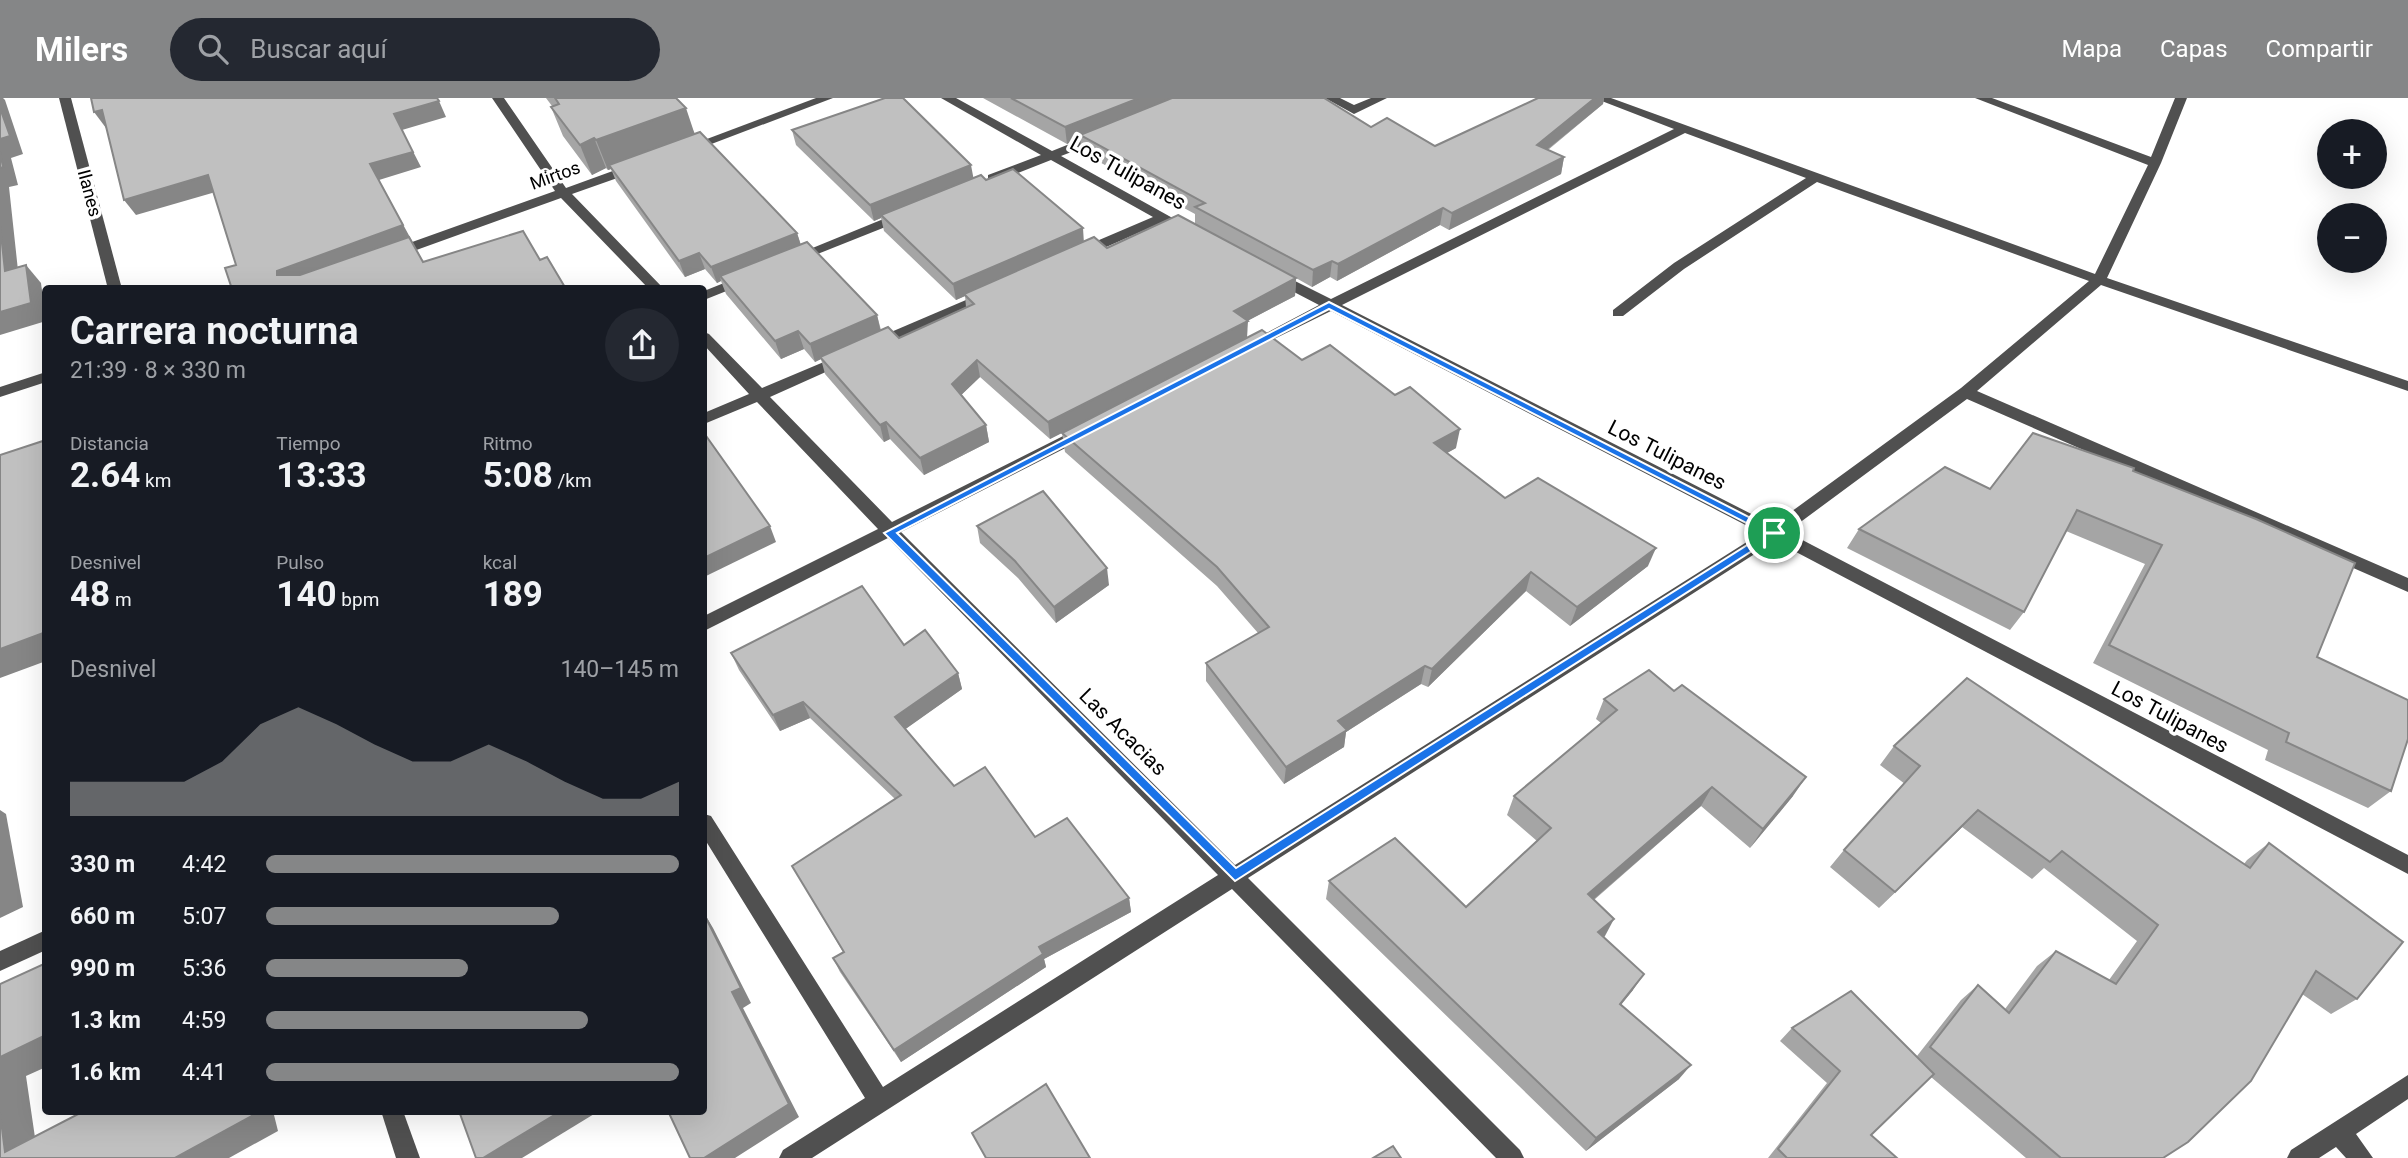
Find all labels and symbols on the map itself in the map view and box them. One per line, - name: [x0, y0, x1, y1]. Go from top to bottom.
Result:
- street label: Los Tulipanes: [1066, 131, 1190, 215]
- street label: Mirtos: [527, 156, 583, 194]
- street label: Ilanes: [74, 167, 106, 219]
- street label: Los Tulipanes: [1604, 415, 1730, 495]
- pin: [1744, 503, 1804, 563]
- street label: Los Tulipanes: [2107, 676, 2233, 758]
- street label: Las Acacias: [1074, 683, 1172, 781]

